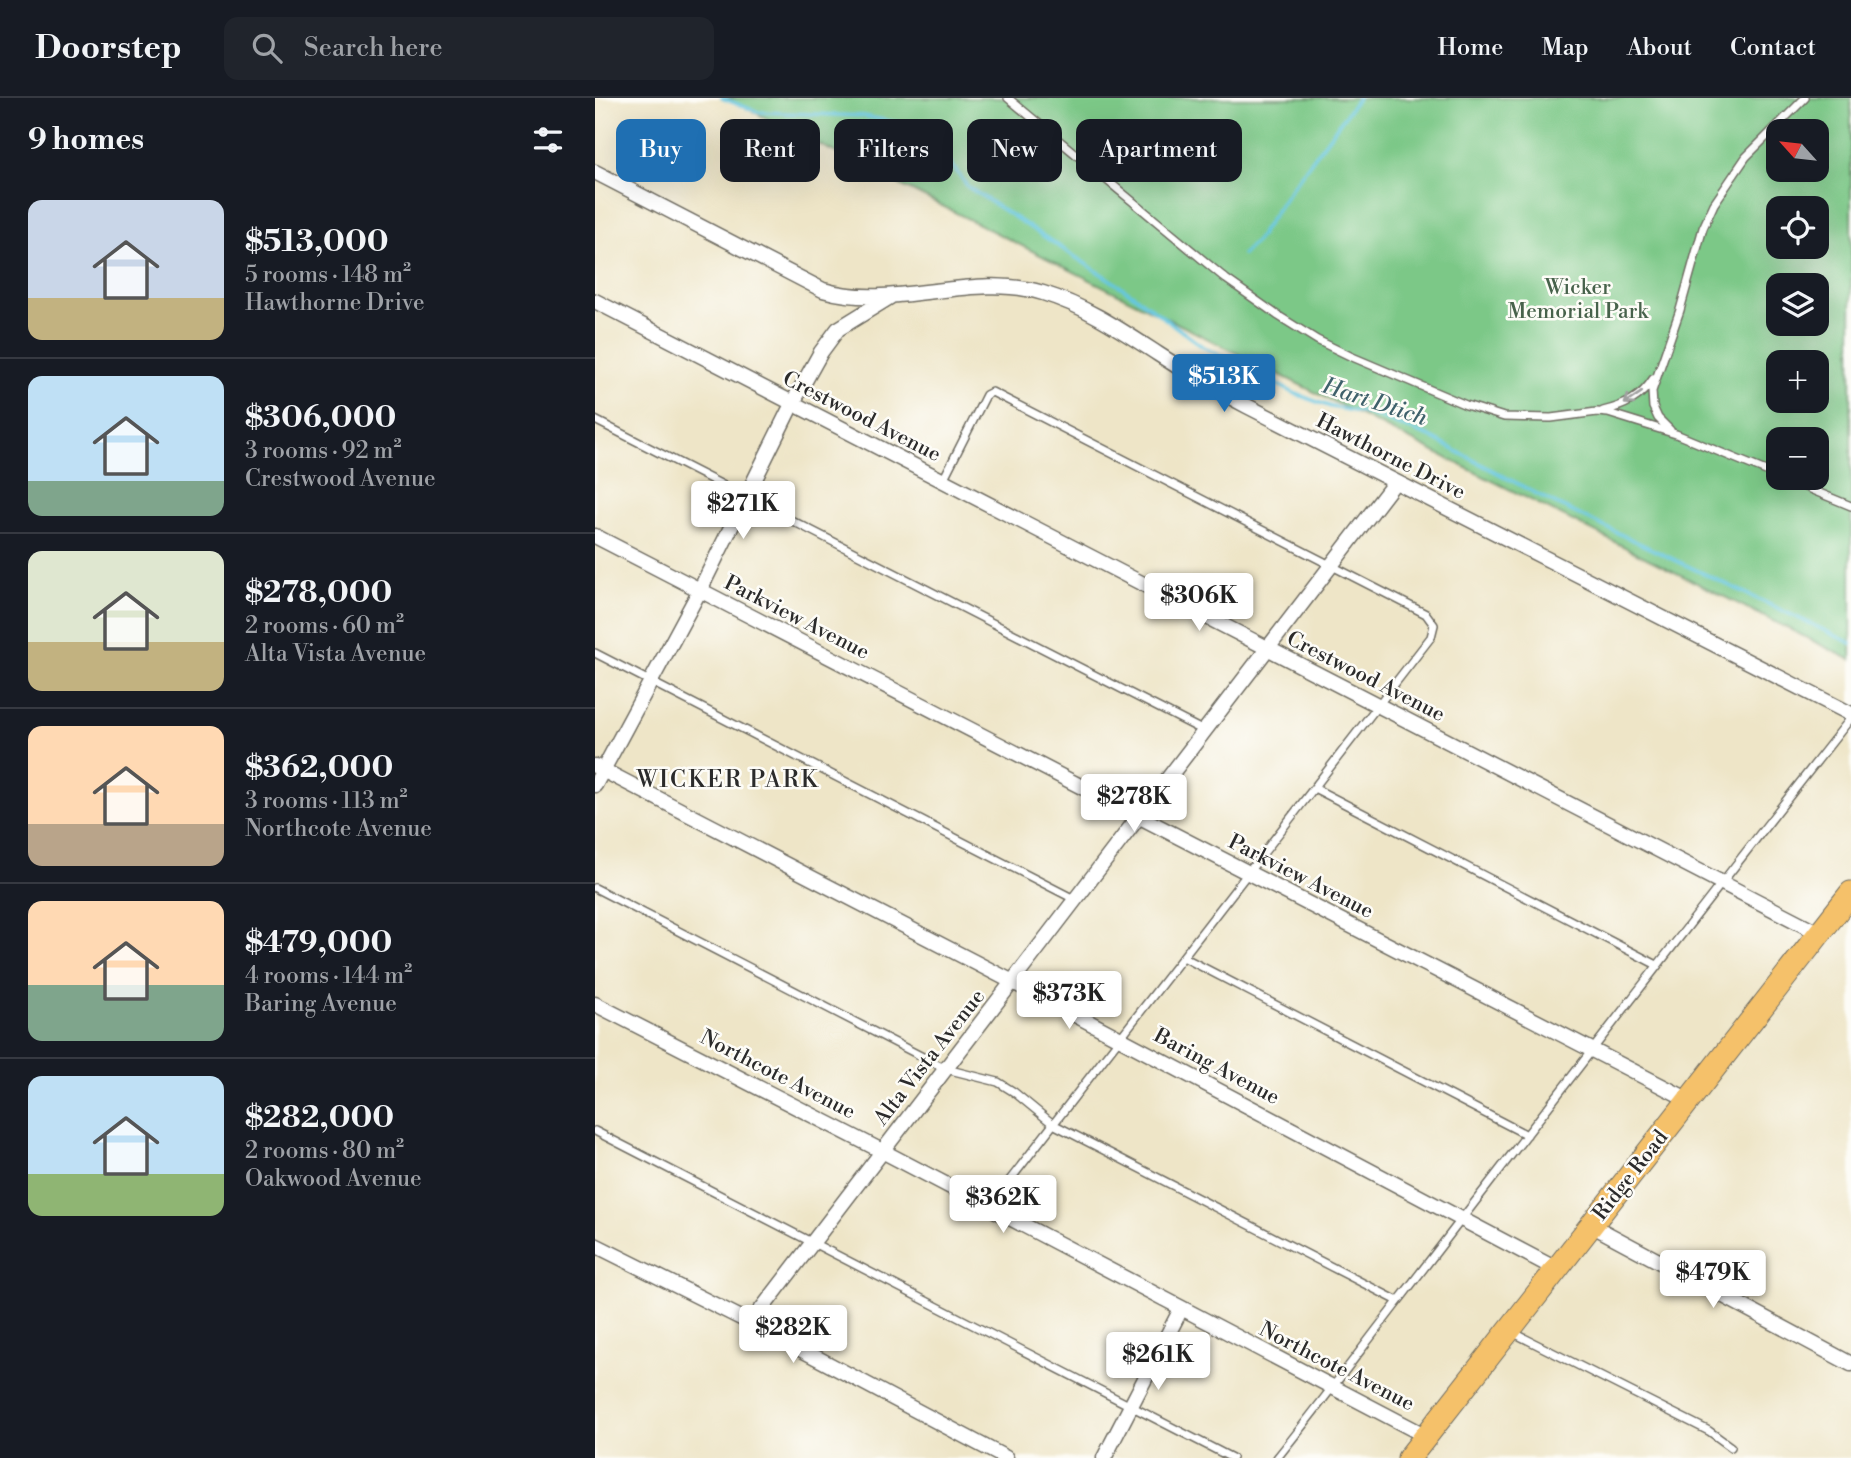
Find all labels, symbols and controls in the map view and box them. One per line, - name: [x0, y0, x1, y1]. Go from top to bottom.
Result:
- search box: [224, 17, 714, 80]
- text: Doorstep: [35, 28, 182, 69]
- icon: search: [248, 29, 286, 67]
- text: Search here: [304, 32, 443, 64]
- text: Home: [1438, 33, 1503, 63]
- text: Map: [1541, 33, 1589, 63]
- text: About: [1627, 33, 1692, 63]
- text: Contact: [1730, 33, 1816, 63]
- chip: Buy: [616, 119, 706, 182]
- chip: Rent: [720, 119, 820, 182]
- chip: Filters: [834, 119, 953, 182]
- chip: New: [967, 119, 1062, 182]
- chip: Apartment: [1076, 119, 1242, 182]
- north arrow: [1766, 119, 1829, 182]
- map controls: [1766, 119, 1829, 490]
- text: 9 homes: [28, 121, 144, 159]
- icon: filters: [529, 121, 567, 159]
- button: locate: [1766, 196, 1829, 259]
- text: $513,000: [245, 223, 389, 261]
- icon: home: [84, 228, 168, 312]
- text: 5 rooms · 148 m²: [245, 261, 411, 289]
- button: layers: [1766, 273, 1829, 336]
- park label: Wicker Memorial Park: [1508, 275, 1649, 325]
- text: Hawthorne Drive: [245, 289, 425, 317]
- button: +: [1766, 350, 1829, 413]
- pin: $513K: [1175, 354, 1273, 414]
- text: $513K: [1188, 363, 1260, 391]
- street label: Crestwood Avenue: [778, 366, 945, 468]
- water label: Hart Dtich: [1318, 372, 1431, 432]
- one-way arrow: [1624, 391, 1643, 405]
- text: $306,000: [245, 399, 396, 437]
- icon: home: [84, 404, 168, 488]
- street label: Hawthorne Drive: [1312, 408, 1470, 506]
- button: −: [1766, 427, 1829, 490]
- text: 3 rooms · 92 m²: [245, 437, 401, 465]
- text: Crestwood Avenue: [245, 465, 436, 493]
- pin: $271K: [694, 482, 792, 541]
- text: $271K: [707, 490, 779, 518]
- street label: Parkview Avenue: [720, 570, 874, 666]
- text: $278,000: [245, 574, 392, 612]
- pin: $306K: [1150, 574, 1248, 633]
- icon: home: [84, 579, 168, 663]
- text: $306K: [1160, 582, 1238, 610]
- text: 2 rooms · 60 m²: [245, 612, 404, 640]
- street label: Crestwood Avenue: [1282, 626, 1449, 728]
- text: Alta Vista Avenue: [245, 640, 426, 668]
- text: $362,000: [245, 749, 393, 787]
- icon: home: [84, 754, 168, 838]
- district label: WICKER PARK: [635, 766, 820, 794]
- pin: $278K: [1085, 774, 1183, 834]
- text: $278K: [1097, 783, 1171, 811]
- text: 3 rooms · 113 m²: [245, 787, 408, 815]
- text: Northcote Avenue: [245, 815, 432, 843]
- street label: Parkview Avenue: [1224, 829, 1378, 925]
- text: $479,000: [245, 924, 392, 962]
- icon: home: [84, 929, 168, 1013]
- text: 4 rooms · 144 m²: [245, 962, 412, 990]
- pin: $373K: [1020, 972, 1118, 1031]
- text: $373K: [1033, 980, 1105, 1008]
- street label: Alta Vista Avenue: [868, 984, 991, 1132]
- text: Baring Avenue: [245, 990, 397, 1018]
- street label: Baring Avenue: [1148, 1022, 1284, 1111]
- street label: Northcote Avenue: [696, 1025, 859, 1125]
- text: $282,000: [245, 1099, 394, 1137]
- icon: home: [84, 1104, 168, 1188]
- street label: Ridge Road: [1587, 1125, 1674, 1226]
- text: 2 rooms · 80 m²: [245, 1137, 404, 1165]
- text: Oakwood Avenue: [245, 1165, 422, 1193]
- pin: $362K: [954, 1176, 1052, 1235]
- text: $362K: [965, 1184, 1041, 1212]
- pin: $479K: [1664, 1250, 1762, 1310]
- text: $479K: [1676, 1259, 1750, 1287]
- pin: $282K: [744, 1306, 842, 1365]
- text: $282K: [755, 1314, 831, 1342]
- street label: Northcote Avenue: [1255, 1317, 1418, 1417]
- pin: $261K: [1109, 1332, 1207, 1392]
- text: $261K: [1122, 1341, 1194, 1369]

